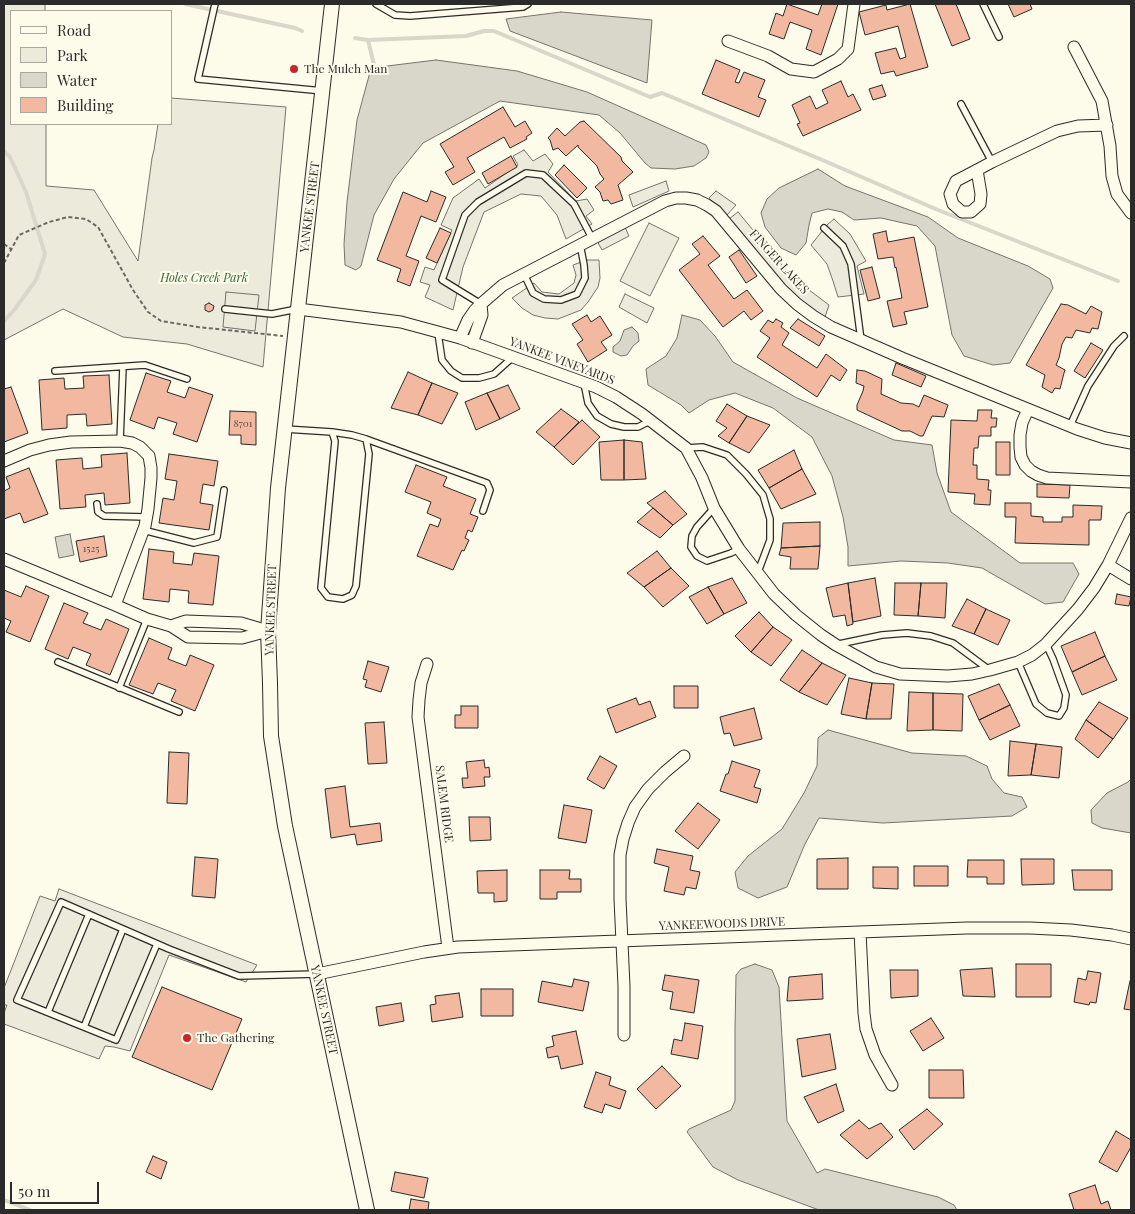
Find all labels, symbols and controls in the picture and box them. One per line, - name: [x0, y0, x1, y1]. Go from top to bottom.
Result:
- legend: [10, 10, 172, 125]
- text: Road: [57, 20, 91, 40]
- text: Park: [57, 45, 88, 65]
- place label: The Mulch Man: [304, 62, 388, 76]
- marker: The Mulch Man: [288, 63, 300, 75]
- text: Water: [57, 70, 97, 90]
- text: Building: [57, 95, 113, 115]
- street label: YANKEE STREET: [297, 161, 323, 253]
- street label: FINGER LAKES: [746, 227, 812, 297]
- park label: Holes Creek Park: [160, 271, 248, 285]
- street label: YANKEE VINEYARDS: [507, 334, 617, 388]
- house number: 8701: [234, 418, 252, 430]
- house number: 1525: [83, 543, 99, 555]
- street label: YANKEE STREET: [262, 564, 280, 656]
- street label: SALEM RIDGE: [432, 765, 456, 843]
- street label: YANKEEWOODS DRIVE: [659, 915, 785, 933]
- street label: YANKEE STREET: [307, 964, 341, 1056]
- place label: The Gathering: [197, 1031, 274, 1045]
- marker: The Gathering: [181, 1032, 193, 1044]
- scale bar: [12, 1172, 101, 1204]
- text: 50 m: [18, 1181, 50, 1201]

